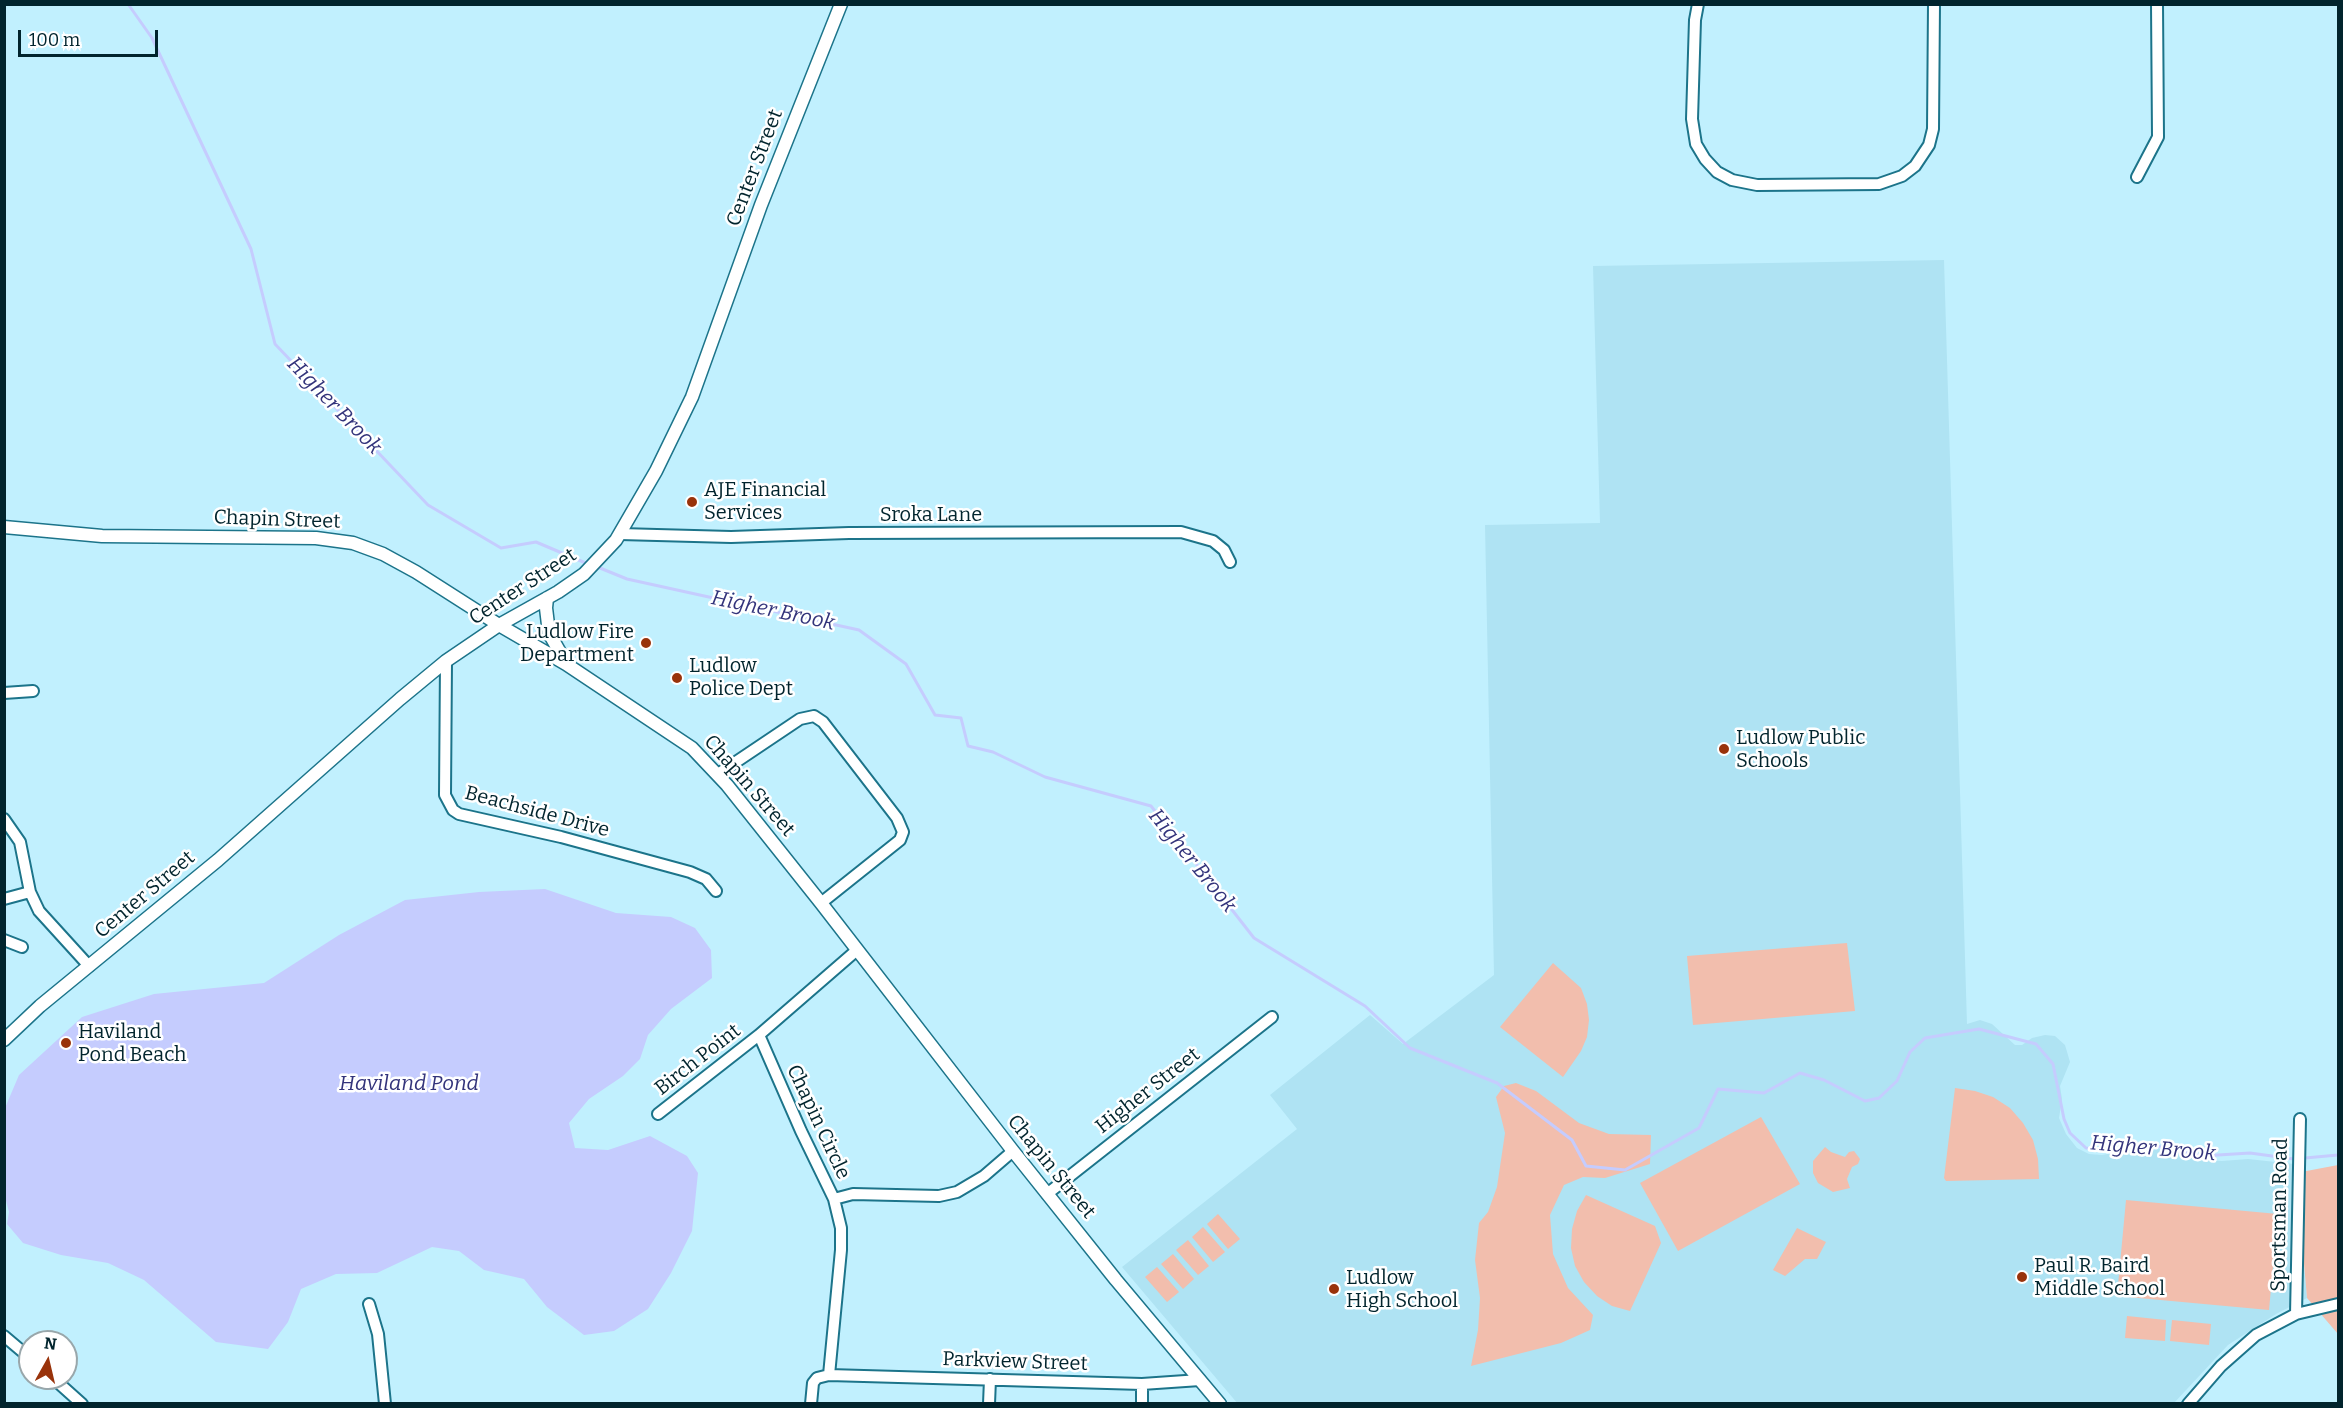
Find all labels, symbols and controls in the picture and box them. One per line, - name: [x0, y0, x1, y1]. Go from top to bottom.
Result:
- scale bar: [21, 18, 160, 56]
- text: 100 m: [29, 29, 80, 51]
- street label: Center Street: [722, 106, 788, 230]
- water label: Higher Brook: [281, 352, 387, 460]
- place label: AJE Financial Services: [704, 478, 826, 525]
- marker: AJE Financial Services: [685, 495, 699, 509]
- street label: Sroka Lane: [880, 503, 982, 527]
- street label: Chapin Street: [213, 506, 341, 534]
- street label: Center Street: [465, 543, 581, 631]
- water label: Higher Brook: [709, 586, 837, 636]
- place label: Ludlow Fire Department: [520, 620, 634, 667]
- marker: Ludlow Fire Department: [639, 636, 653, 650]
- place label: Ludlow Police Dept: [689, 654, 793, 701]
- marker: Ludlow Police Dept: [670, 671, 684, 685]
- place label: Ludlow Public Schools: [1736, 726, 1865, 773]
- street label: Chapin Street: [698, 730, 800, 842]
- marker: Ludlow Public Schools: [1717, 742, 1731, 756]
- street label: Beachside Drive: [462, 781, 612, 843]
- water label: Higher Brook: [1143, 804, 1241, 918]
- street label: Center Street: [90, 846, 200, 944]
- street label: Birch Point: [650, 1019, 746, 1101]
- place label: Haviland Pond Beach: [78, 1020, 186, 1067]
- marker: Haviland Pond Beach: [59, 1036, 73, 1050]
- street label: Higher Street: [1091, 1043, 1205, 1139]
- street label: Chapin Circle: [781, 1061, 855, 1183]
- water label: Haviland Pond: [339, 1071, 479, 1097]
- street label: Chapin Street: [1002, 1110, 1100, 1224]
- water label: Higher Brook: [2089, 1131, 2217, 1167]
- street label: Sportsman Road: [2267, 1138, 2293, 1292]
- place label: Paul R. Baird Middle School: [2034, 1254, 2165, 1301]
- place label: Ludlow High School: [1346, 1266, 1458, 1313]
- marker: Paul R. Baird Middle School: [2015, 1270, 2029, 1284]
- marker: Ludlow High School: [1327, 1282, 1341, 1296]
- north arrow: [18, 1330, 78, 1390]
- text: N: [43, 1333, 58, 1354]
- street label: Parkview Street: [942, 1347, 1088, 1377]

